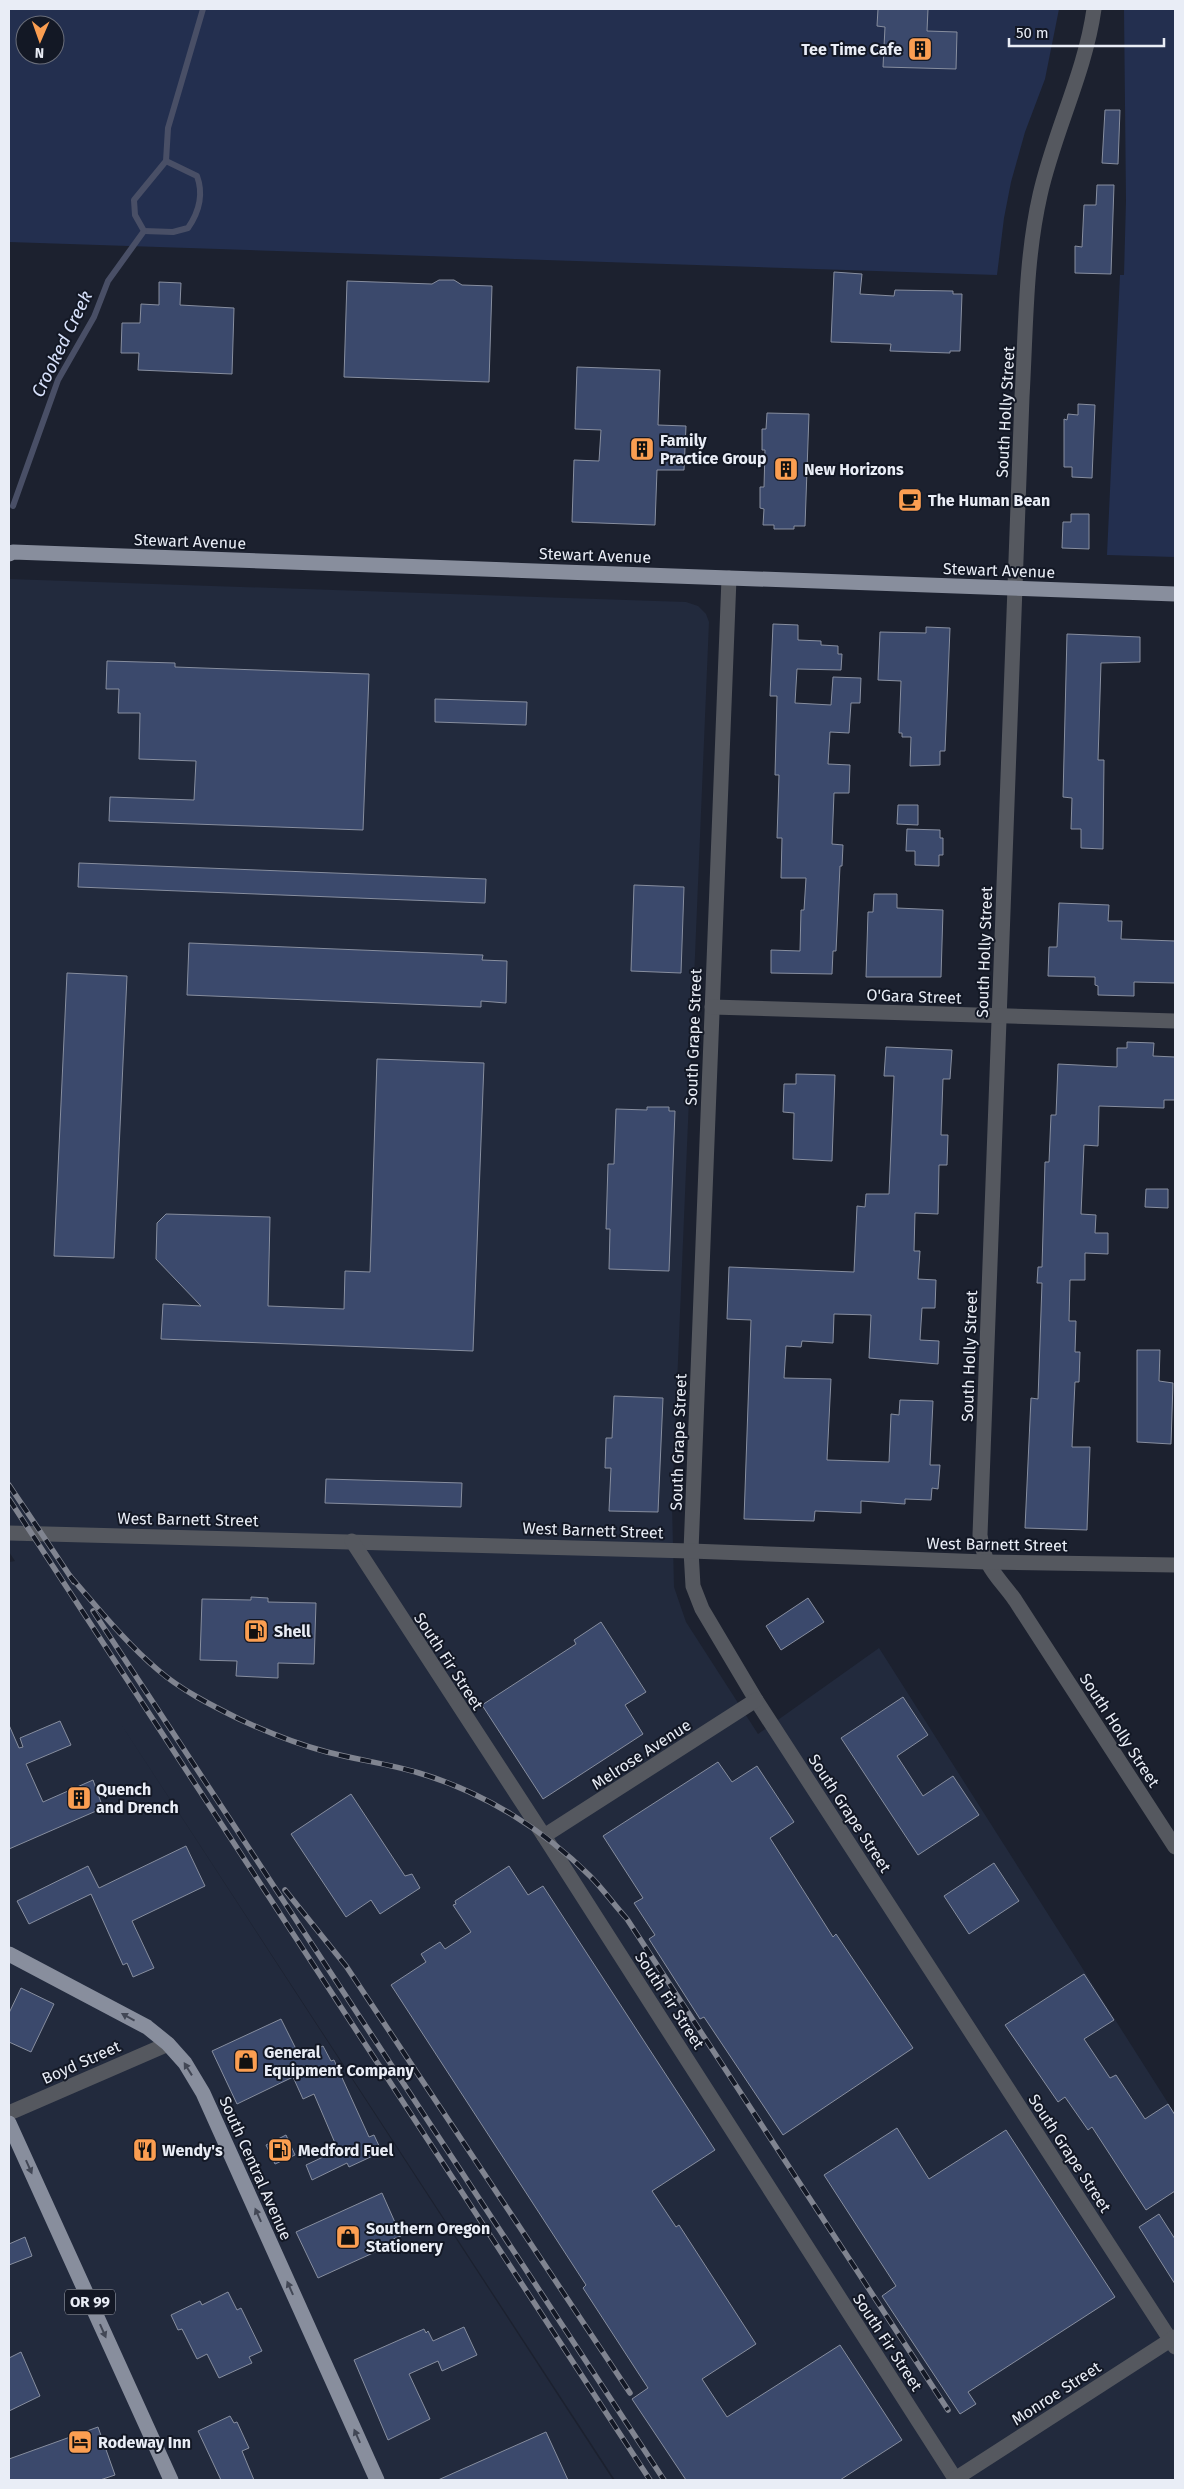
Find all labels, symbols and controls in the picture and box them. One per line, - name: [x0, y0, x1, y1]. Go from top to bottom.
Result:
- north arrow: [15, 15, 65, 65]
- scale bar: [1009, 15, 1164, 47]
- text: 50 m: [1016, 24, 1049, 42]
- building icon: Tee Time Cafe: [907, 36, 933, 62]
- place label: Tee Time Cafe: [801, 40, 902, 59]
- text: N: [35, 44, 45, 61]
- water label: Crooked Creek: [27, 287, 97, 401]
- street label: South Holly Street: [993, 346, 1018, 478]
- place label: Family Practice Group: [660, 431, 767, 468]
- building icon: Family Practice Group: [629, 436, 655, 462]
- building icon: New Horizons: [773, 456, 799, 482]
- place label: New Horizons: [804, 460, 904, 479]
- cafe icon: The Human Bean: [897, 487, 923, 513]
- place label: The Human Bean: [928, 491, 1050, 510]
- street label: Stewart Avenue: [134, 530, 246, 553]
- street label: Stewart Avenue: [539, 544, 651, 567]
- street label: Stewart Avenue: [943, 559, 1055, 582]
- street label: South Holly Street: [973, 886, 996, 1018]
- street label: South Grape Street: [682, 968, 705, 1106]
- street label: O'Gara Street: [866, 985, 962, 1008]
- street label: South Holly Street: [958, 1290, 981, 1422]
- street label: South Grape Street: [667, 1373, 690, 1511]
- street label: West Barnett Street: [117, 1509, 259, 1530]
- street label: West Barnett Street: [522, 1519, 664, 1542]
- street label: West Barnett Street: [926, 1534, 1068, 1555]
- street label: South Fir Street: [410, 1609, 487, 1714]
- fuel station icon: Shell: [243, 1618, 269, 1644]
- place label: Shell: [274, 1622, 311, 1641]
- street label: South Holly Street: [1076, 1670, 1164, 1791]
- street label: Melrose Avenue: [588, 1715, 694, 1794]
- street label: South Grape Street: [804, 1751, 895, 1876]
- place label: Quench and Drench: [96, 1780, 179, 1817]
- building icon: Quench and Drench: [66, 1785, 92, 1811]
- street label: South Fir Street: [631, 1948, 708, 2053]
- one-way arrow: [121, 2012, 134, 2021]
- street label: Boyd Street: [39, 2037, 124, 2088]
- place label: General Equipment Company: [264, 2043, 415, 2080]
- shop icon: General Equipment Company: [233, 2048, 259, 2074]
- one-way arrow: [184, 2062, 193, 2075]
- street label: South Grape Street: [1024, 2091, 1115, 2216]
- street label: South Central Avenue: [215, 2093, 296, 2243]
- restaurant icon: Wendy's: [132, 2137, 158, 2163]
- fuel station icon: Medford Fuel: [267, 2137, 293, 2163]
- place label: Wendy's: [162, 2141, 223, 2160]
- place label: Medford Fuel: [298, 2141, 393, 2160]
- one-way arrow: [25, 2160, 33, 2174]
- one-way arrow: [253, 2208, 261, 2222]
- place label: Southern Oregon Stationery: [366, 2219, 490, 2256]
- shop icon: Southern Oregon Stationery: [335, 2224, 361, 2250]
- one-way arrow: [286, 2281, 294, 2295]
- road number: OR 99: [65, 2290, 115, 2314]
- street label: South Fir Street: [849, 2290, 926, 2395]
- one-way arrow: [100, 2324, 108, 2338]
- street label: Monroe Street: [1008, 2357, 1105, 2429]
- hotel icon: Rodeway Inn: [67, 2429, 93, 2455]
- one-way arrow: [352, 2429, 360, 2443]
- place label: Rodeway Inn: [98, 2433, 191, 2452]

